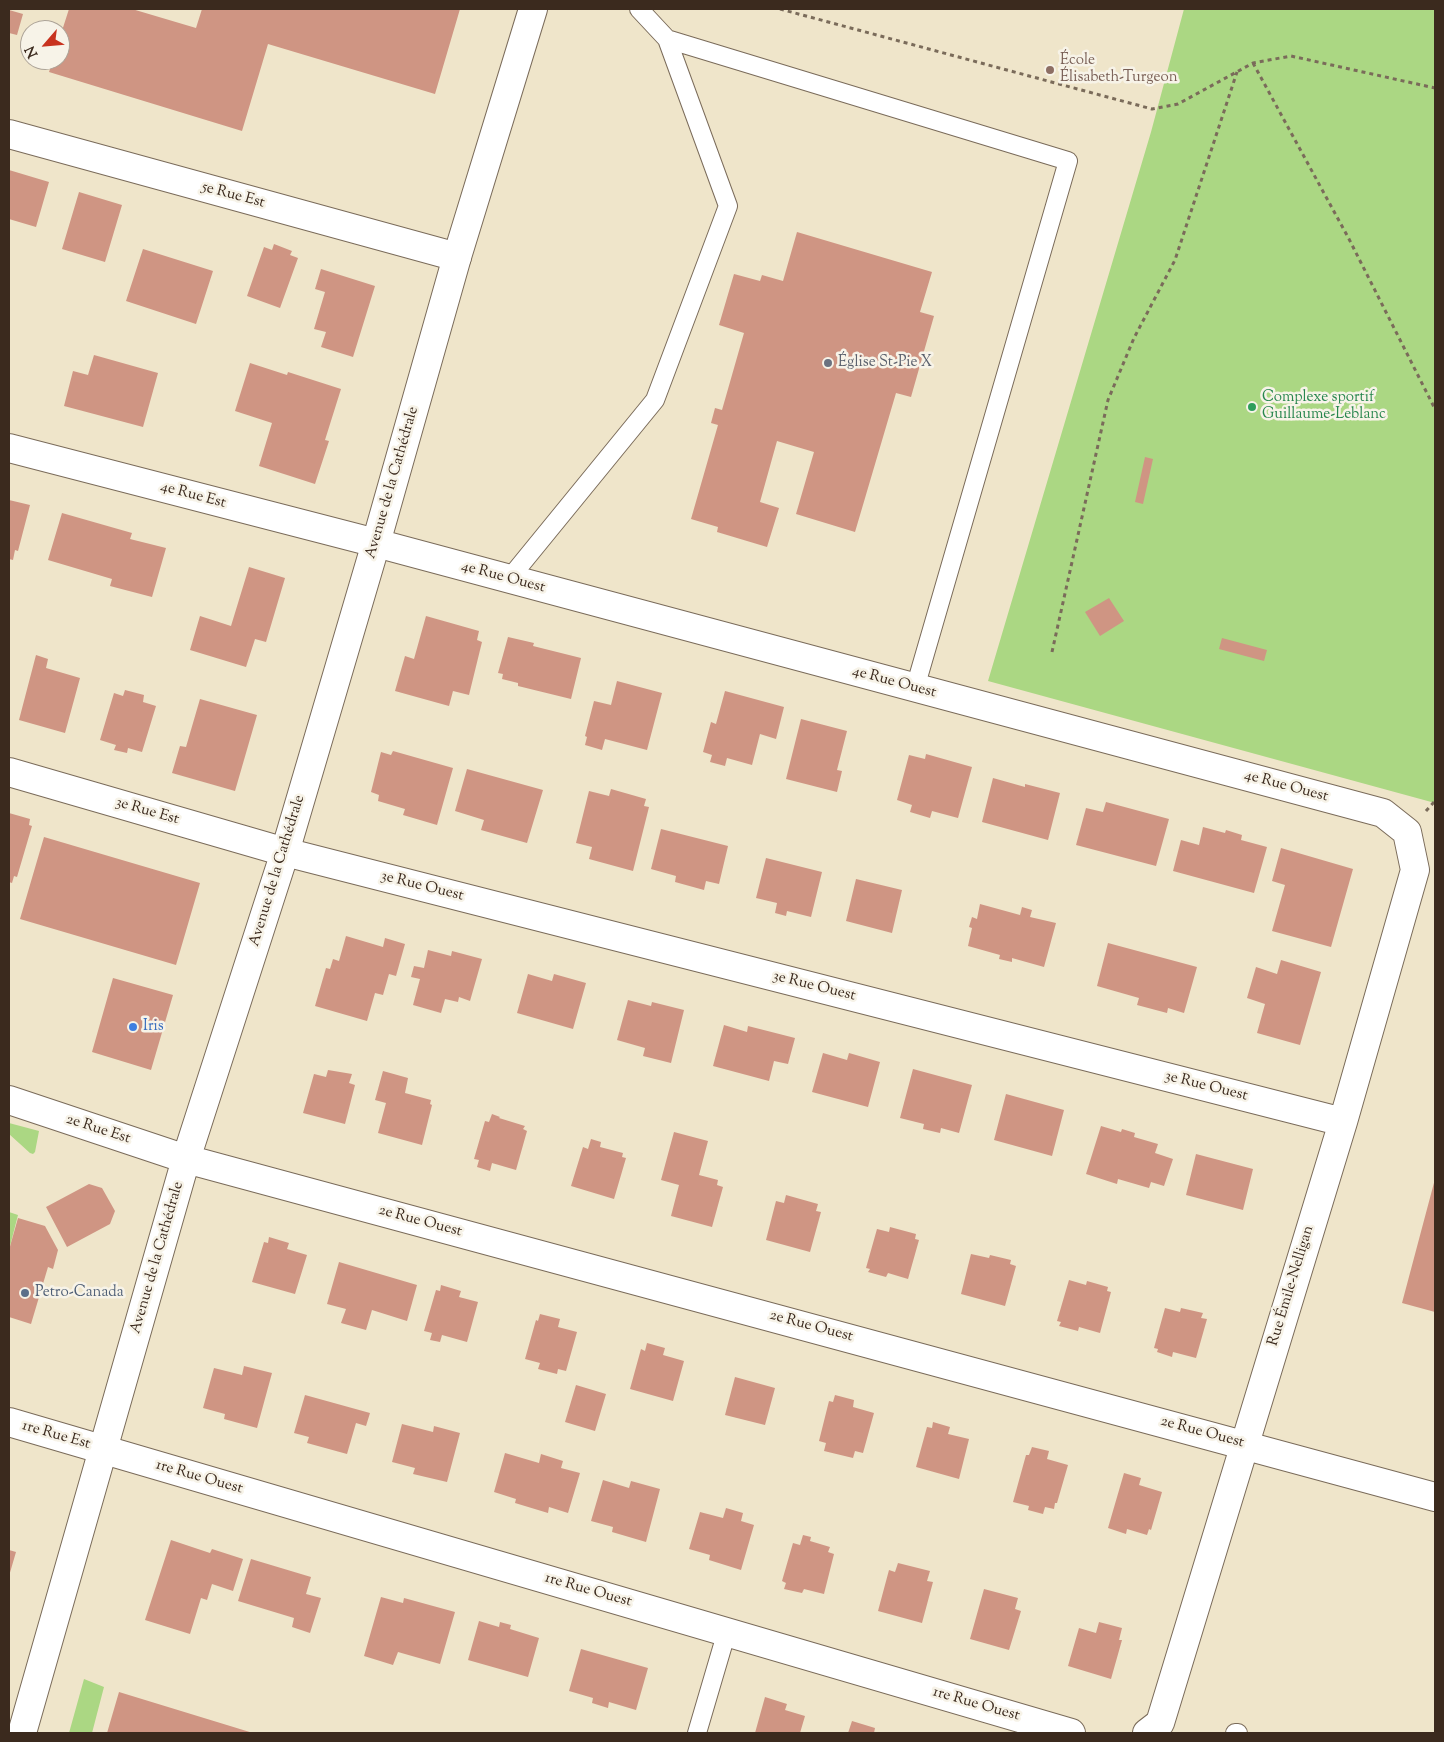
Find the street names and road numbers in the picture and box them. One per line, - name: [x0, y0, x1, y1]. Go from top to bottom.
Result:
- street label: 5e Rue Est: [199, 179, 267, 213]
- street label: Avenue de la Cathédrale: [363, 405, 423, 561]
- street label: 4e Rue Est: [158, 479, 228, 513]
- street label: 4e Rue Ouest: [459, 558, 547, 598]
- street label: 4e Rue Ouest: [850, 663, 938, 703]
- street label: 4e Rue Ouest: [1242, 767, 1330, 807]
- street label: Avenue de la Cathédrale: [246, 793, 310, 949]
- street label: 3e Rue Est: [113, 794, 181, 830]
- street label: 3e Rue Ouest: [379, 868, 465, 906]
- street label: 3e Rue Ouest: [771, 968, 857, 1006]
- street label: 3e Rue Ouest: [1163, 1068, 1249, 1106]
- street label: 2e Rue Est: [64, 1111, 132, 1149]
- street label: Avenue de la Cathédrale: [128, 1180, 188, 1336]
- street label: 2e Rue Ouest: [376, 1202, 464, 1242]
- street label: Rue Émile-Nelligan: [1265, 1224, 1319, 1348]
- street label: 2e Rue Ouest: [767, 1307, 855, 1347]
- street label: 2e Rue Ouest: [1158, 1413, 1246, 1453]
- street label: 1re Rue Est: [20, 1418, 92, 1454]
- street label: 1re Rue Ouest: [153, 1457, 245, 1499]
- street label: 1re Rue Ouest: [542, 1570, 634, 1612]
- street label: 1re Rue Ouest: [930, 1684, 1022, 1726]

